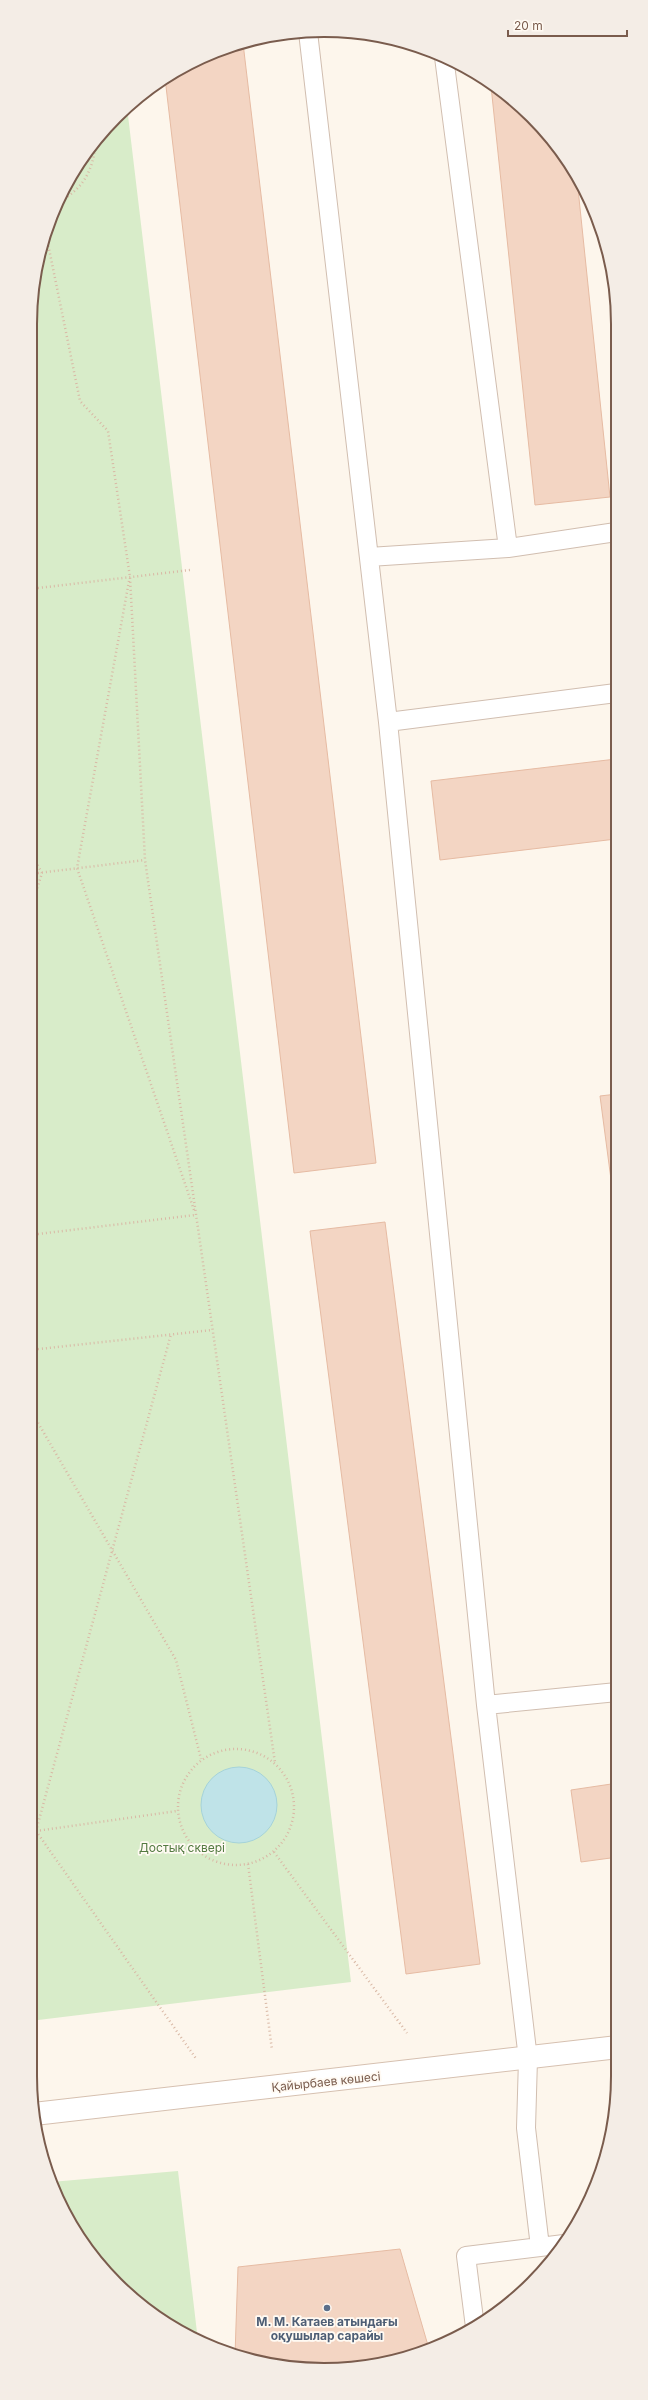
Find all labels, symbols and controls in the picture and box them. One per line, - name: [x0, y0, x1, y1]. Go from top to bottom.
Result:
- scale bar: [508, 12, 627, 38]
- text: 20 m: [514, 18, 543, 33]
- park label: Достық сквері: [139, 1840, 225, 1855]
- street label: Қайырбаев көшесі: [271, 2068, 381, 2095]
- marker: М. М. Катаев атындағы оқушылар сарайы: [322, 2303, 332, 2313]
- place label: М. М. Катаев атындағы оқушылар сарайы: [256, 2314, 398, 2343]

